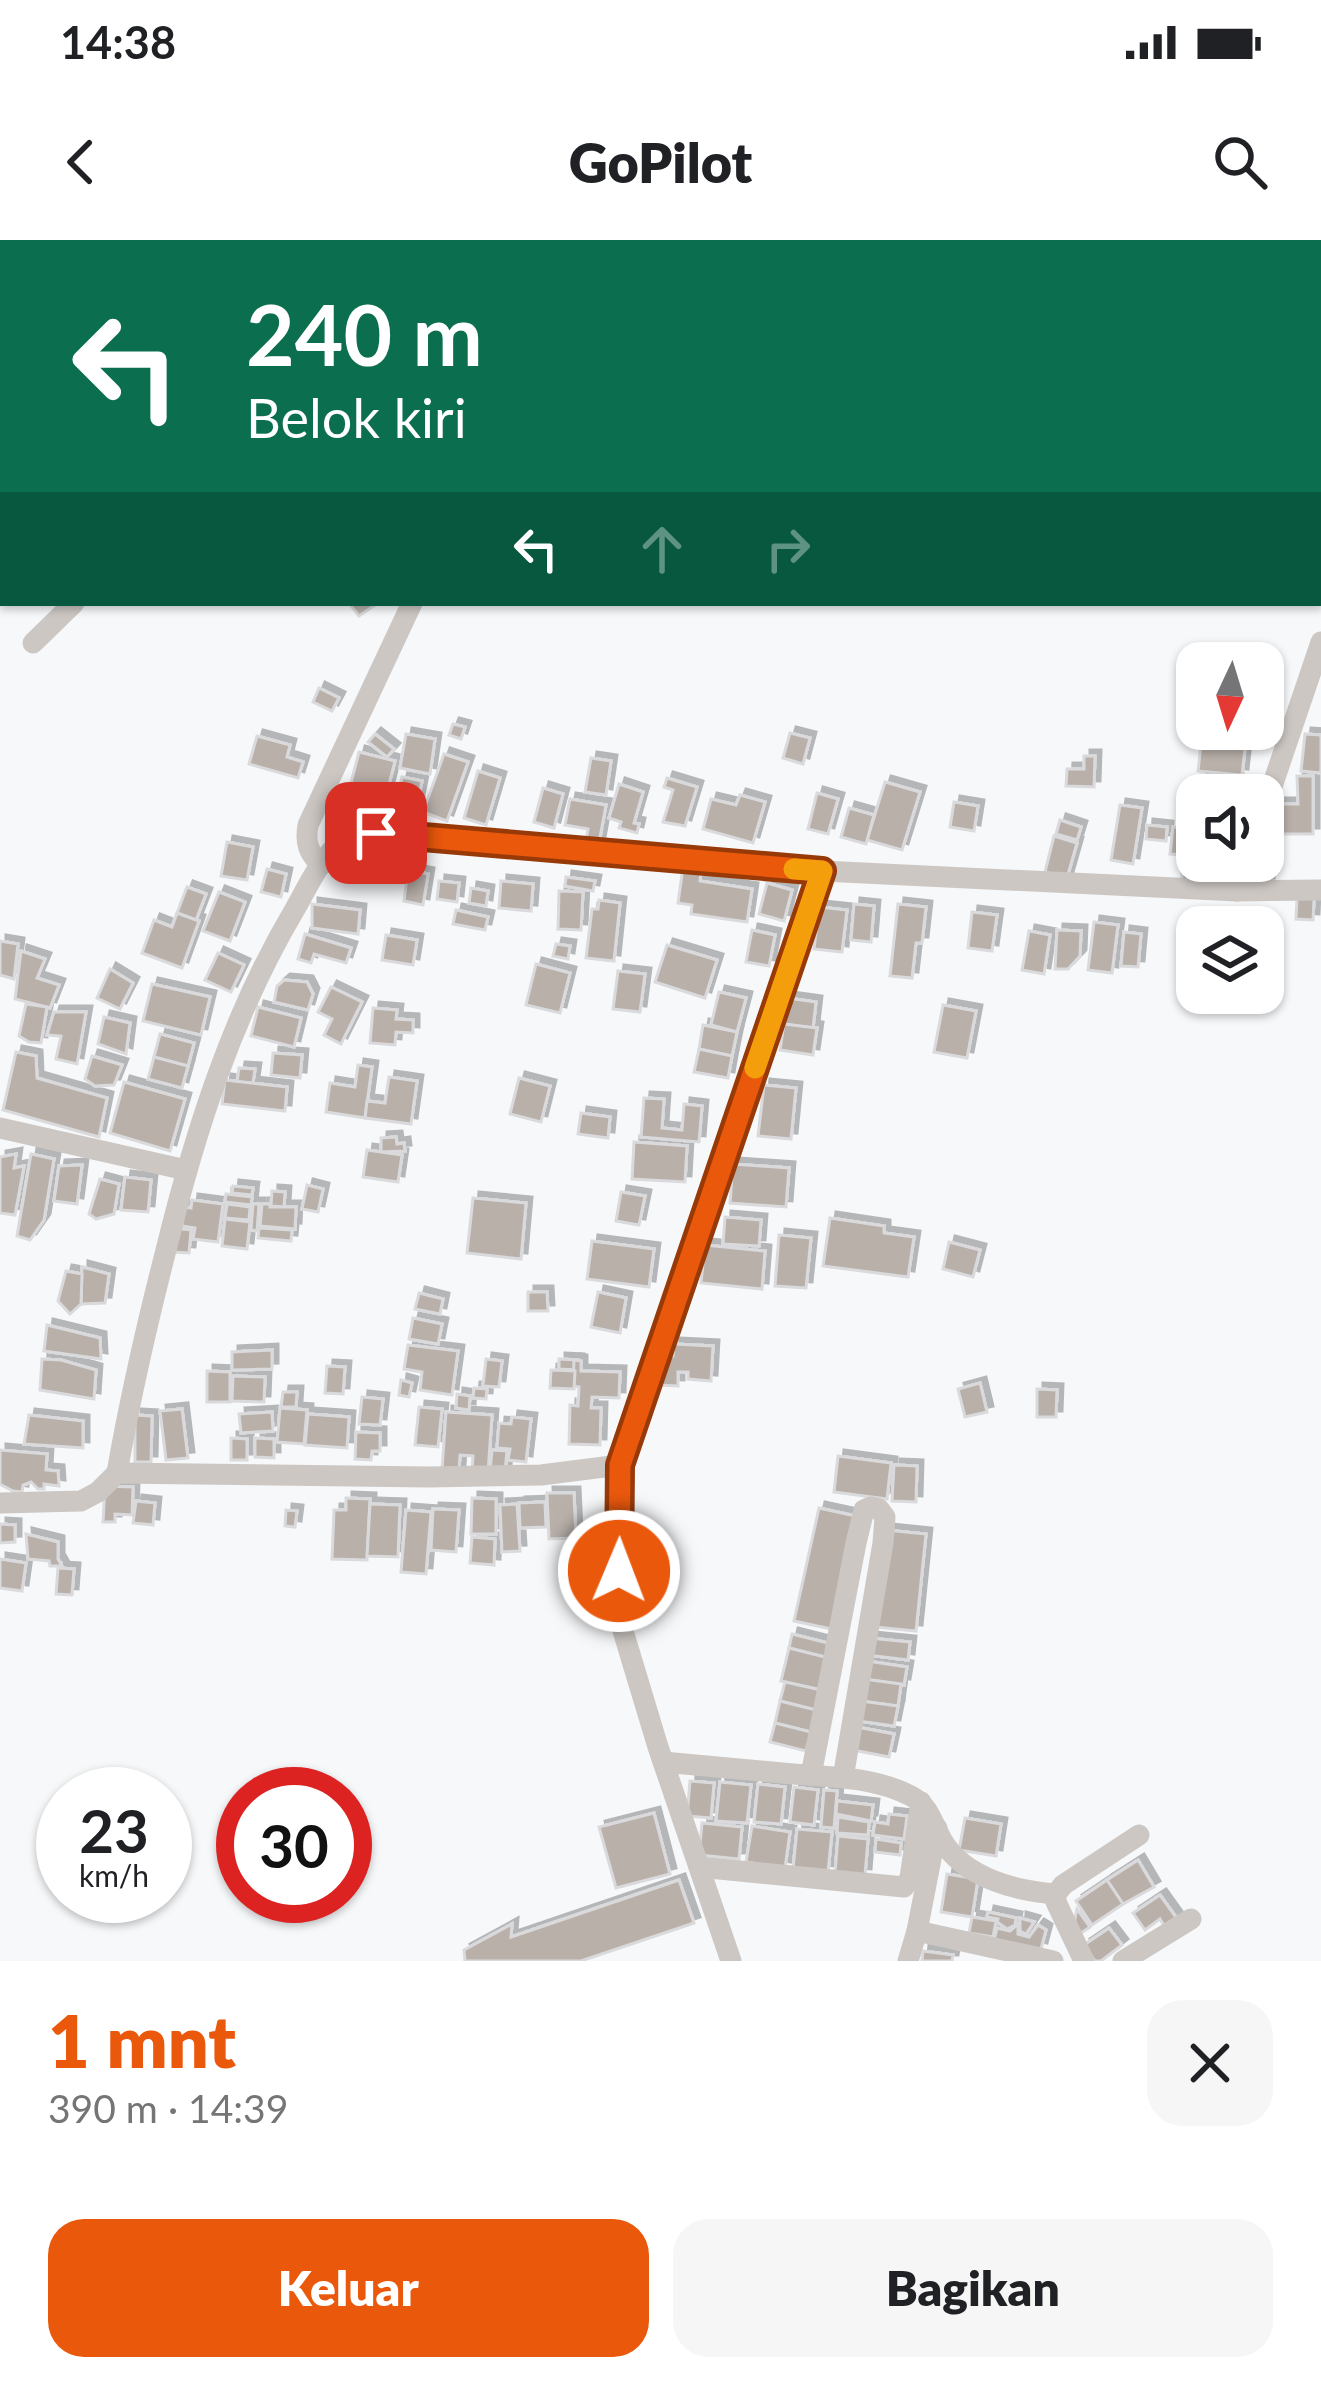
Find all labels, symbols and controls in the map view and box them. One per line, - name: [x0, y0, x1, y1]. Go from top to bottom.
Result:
- text: 14:38: [60, 15, 176, 69]
- icon: back: [48, 129, 114, 195]
- icon: search: [1207, 129, 1273, 195]
- text: GoPilot: [569, 130, 752, 195]
- text: 240 m: [246, 283, 483, 384]
- icon: left: [48, 288, 204, 444]
- text: Belok kiri: [246, 385, 467, 450]
- icon: left: [503, 516, 569, 582]
- icon: ahead: [629, 516, 695, 582]
- icon: right: [755, 516, 821, 582]
- north arrow: [1176, 642, 1284, 750]
- map controls: [1176, 642, 1284, 1014]
- button: sound: [1176, 774, 1284, 882]
- pin: [325, 782, 427, 884]
- icon: arrive: [343, 800, 409, 866]
- button: layers: [1176, 906, 1284, 1014]
- position arrow: [556, 1508, 682, 1634]
- speed limit sign: 30: [216, 1767, 372, 1923]
- text: 23: [79, 1794, 149, 1866]
- text: km/h: [79, 1857, 149, 1893]
- text: 1 mnt: [48, 1997, 236, 2083]
- button: close: [1147, 2000, 1273, 2126]
- text: 390 m · 14:39: [48, 2085, 288, 2131]
- button: Keluar: [48, 2219, 649, 2357]
- button: Bagikan: [673, 2219, 1273, 2357]

